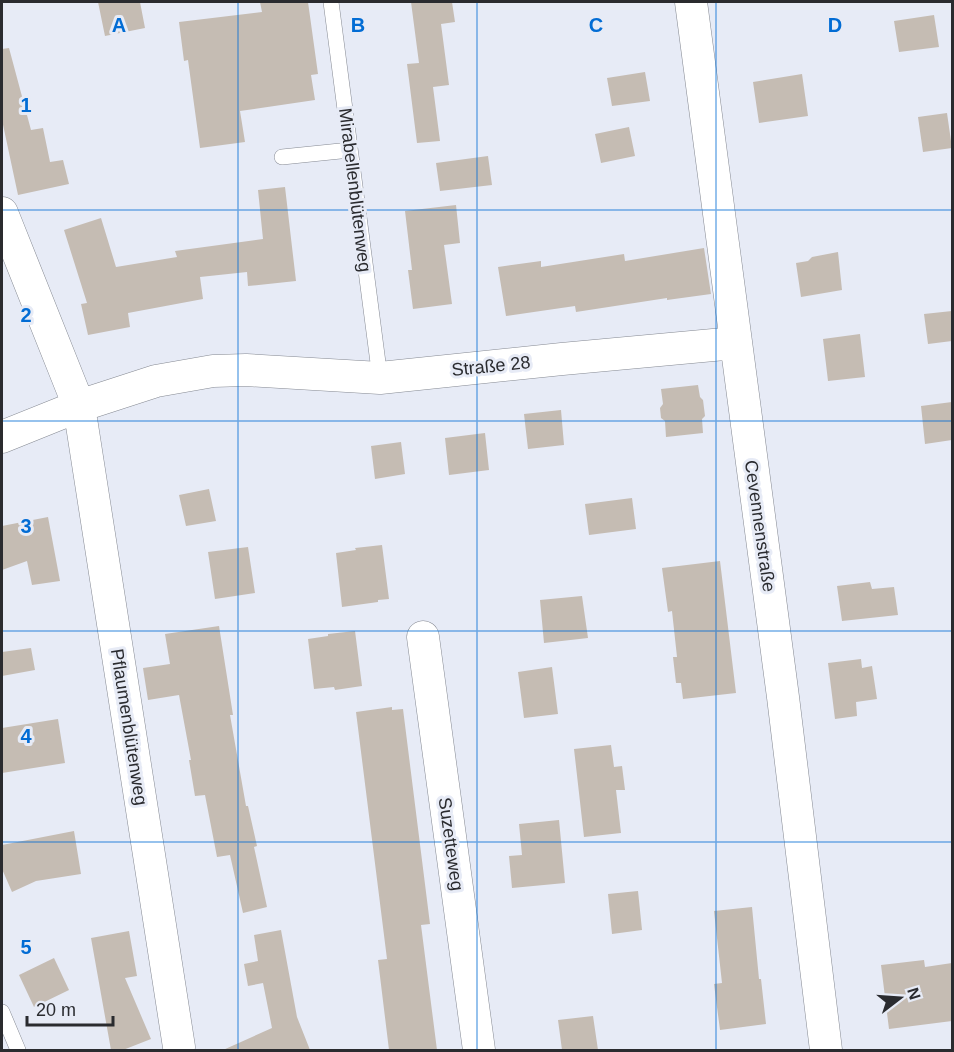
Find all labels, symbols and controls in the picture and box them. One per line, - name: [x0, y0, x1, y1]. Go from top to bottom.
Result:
- text: A: [112, 14, 126, 36]
- text: B: [351, 14, 365, 36]
- text: C: [589, 14, 603, 36]
- text: D: [828, 14, 842, 36]
- text: 1: [20, 94, 32, 116]
- street label: Mirabellenblütenweg: [335, 107, 375, 273]
- text: 2: [20, 304, 32, 326]
- street label: Straße 28: [451, 352, 531, 380]
- street label: Cevennenstraße: [741, 459, 779, 593]
- text: 3: [20, 515, 32, 537]
- street label: Pflaumenblütenweg: [107, 647, 151, 807]
- text: 4: [20, 725, 32, 747]
- street label: Suzetteweg: [435, 796, 467, 892]
- text: 5: [20, 936, 32, 958]
- north arrow: [870, 968, 930, 1028]
- text: N: [904, 986, 924, 1002]
- scale bar: [27, 989, 112, 1027]
- text: 20 m: [36, 1000, 76, 1020]

